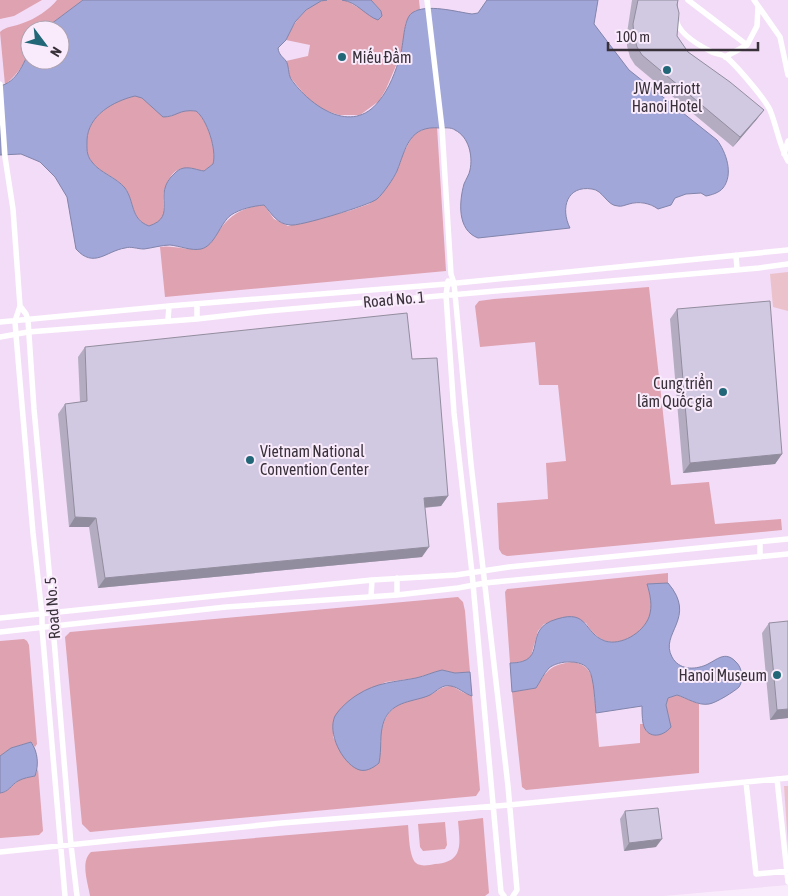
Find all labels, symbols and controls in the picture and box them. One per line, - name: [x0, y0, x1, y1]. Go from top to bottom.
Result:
- north arrow: [20, 20, 70, 70]
- scale bar: [608, 20, 758, 52]
- text: 100 m: [616, 28, 650, 45]
- text: N: [47, 44, 65, 60]
- place label: Miếu Đầm: [352, 47, 412, 66]
- marker: Miếu Đầm: [336, 51, 348, 63]
- marker: JW Marriott Hanoi Hotel: [661, 64, 673, 76]
- place label: JW Marriott Hanoi Hotel: [632, 79, 703, 115]
- street label: Road No. 1: [362, 287, 426, 311]
- place label: Cung triển lãm Quốc gia: [637, 373, 713, 411]
- marker: Cung triển lãm Quốc gia: [717, 386, 729, 398]
- place label: Vietnam National Convention Center: [260, 442, 369, 478]
- marker: Vietnam National Convention Center: [244, 454, 256, 466]
- street label: Road No. 5: [41, 576, 63, 640]
- place label: Hanoi Museum: [679, 666, 767, 684]
- marker: Hanoi Museum: [771, 669, 783, 681]

